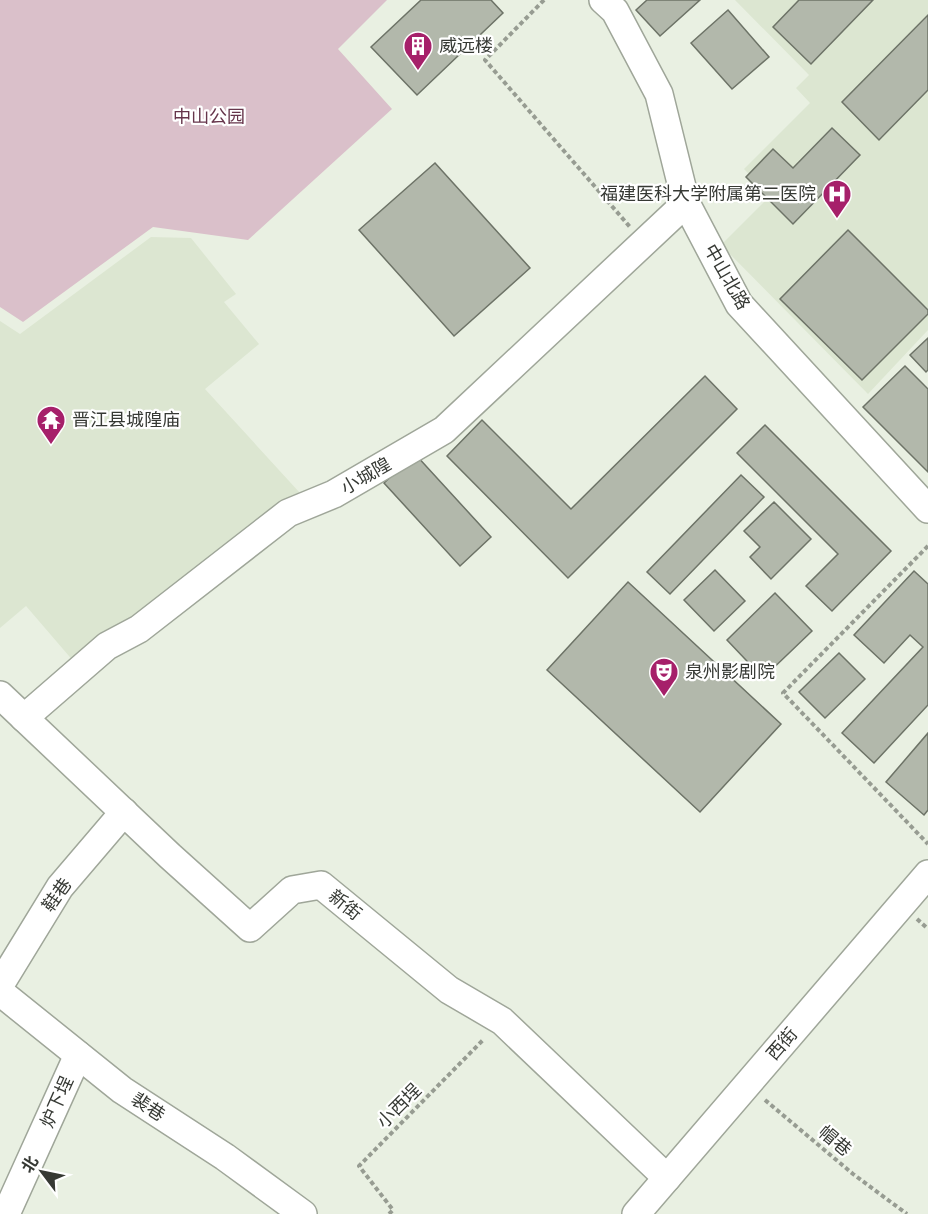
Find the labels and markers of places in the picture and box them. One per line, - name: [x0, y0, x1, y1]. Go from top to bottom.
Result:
- building icon: 威远楼: [402, 30, 434, 72]
- place label: 威远楼: [439, 34, 493, 58]
- hospital icon: 福建医科大学附属第二医院: [821, 178, 853, 220]
- place label: 福建医科大学附属第二医院: [600, 182, 816, 206]
- temple icon: 晋江县城隍庙: [35, 404, 67, 446]
- place label: 晋江县城隍庙: [72, 408, 180, 432]
- theatre icon: 泉州影剧院: [648, 656, 680, 698]
- place label: 泉州影剧院: [685, 660, 775, 684]

